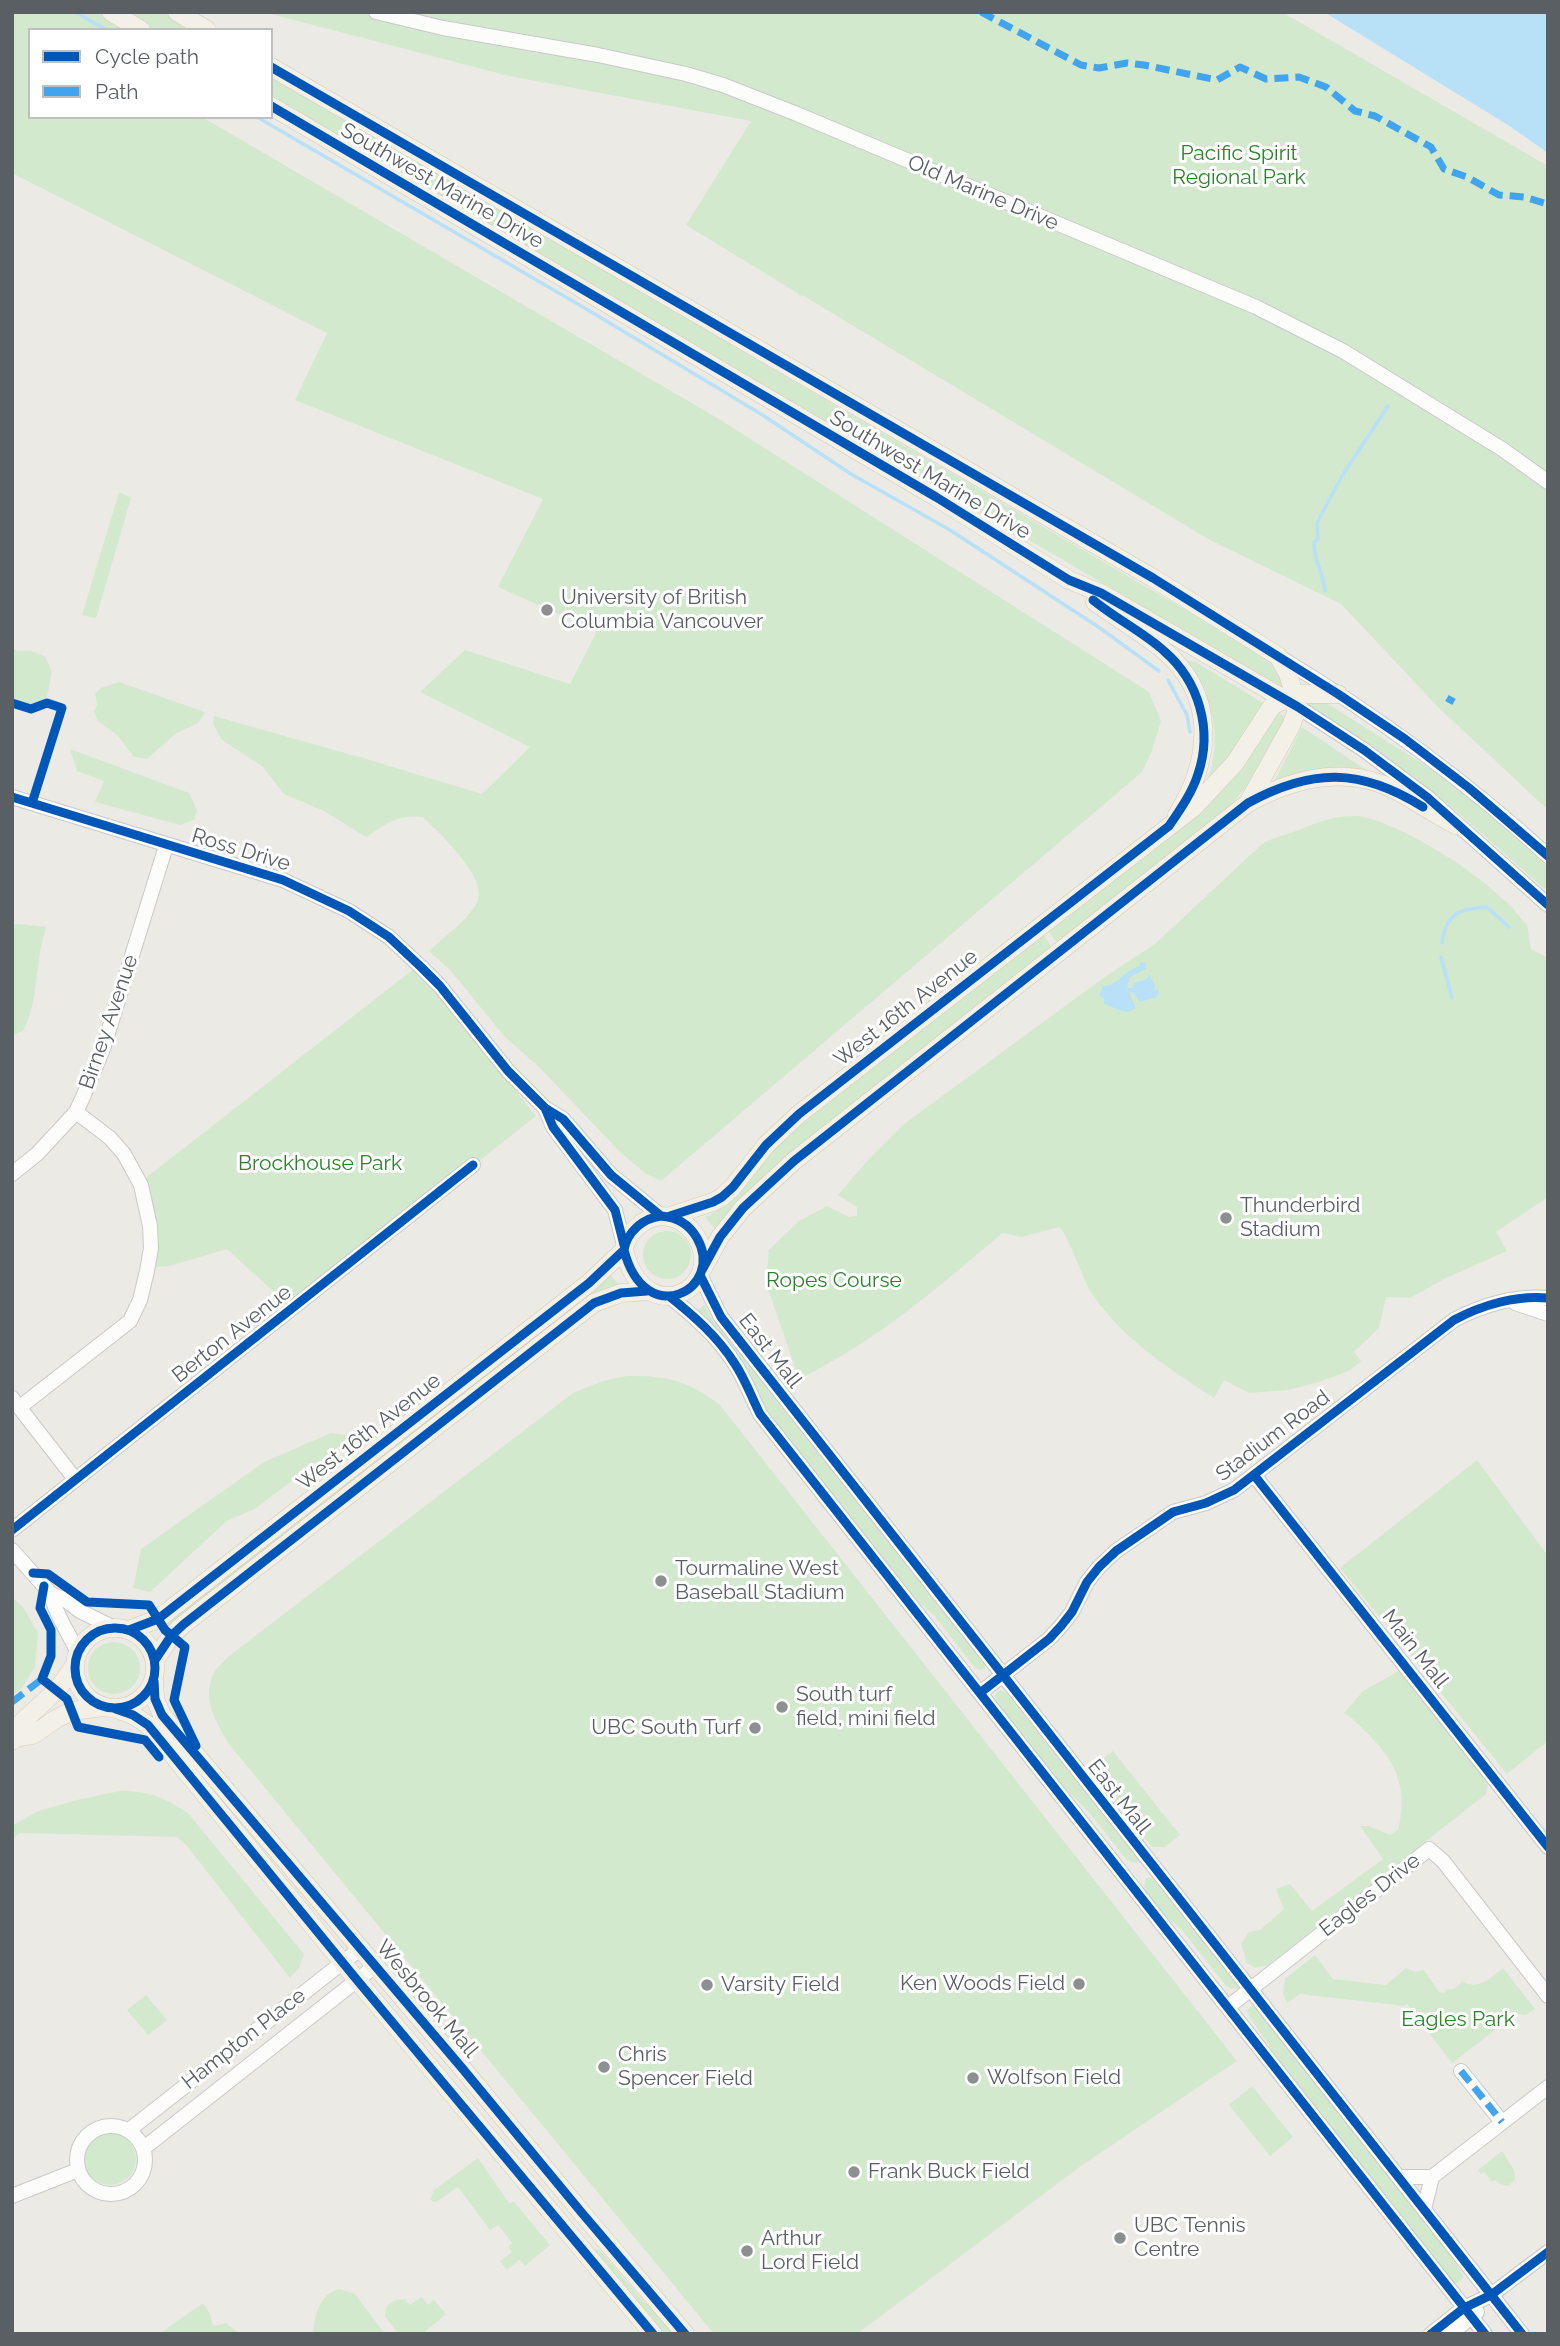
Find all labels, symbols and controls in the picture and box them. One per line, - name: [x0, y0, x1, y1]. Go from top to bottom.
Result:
- legend: [28, 28, 273, 119]
- text: Cycle path: [95, 44, 199, 69]
- text: Path: [95, 79, 139, 104]
- street label: Southwest Marine Drive: [336, 118, 548, 254]
- park label: Pacific Spirit Regional Park: [1172, 141, 1306, 191]
- street label: Old Marine Drive: [904, 150, 1062, 236]
- street label: Southwest Marine Drive: [825, 405, 1035, 545]
- place label: University of British Columbia Vancouver: [561, 585, 763, 635]
- marker: University of British Columbia Vancouver: [539, 602, 555, 618]
- street label: Ross Drive: [189, 823, 293, 877]
- street label: West 16th Avenue: [829, 944, 983, 1072]
- street label: Birney Avenue: [74, 951, 144, 1093]
- park label: Brockhouse Park: [238, 1151, 402, 1177]
- place label: Thunderbird Stadium: [1240, 1193, 1360, 1243]
- marker: Thunderbird Stadium: [1218, 1210, 1234, 1226]
- park label: Ropes Course: [766, 1268, 902, 1294]
- street label: Berton Avenue: [167, 1280, 297, 1388]
- street label: East Mall: [733, 1309, 807, 1393]
- street label: West 16th Avenue: [292, 1368, 446, 1496]
- street label: Stadium Road: [1211, 1385, 1335, 1487]
- place label: Tourmaline West Baseball Stadium: [675, 1556, 845, 1606]
- marker: Tourmaline West Baseball Stadium: [653, 1573, 669, 1589]
- street label: Main Mall: [1376, 1605, 1454, 1693]
- place label: South turf field, mini field: [796, 1682, 936, 1732]
- marker: South turf field, mini field: [774, 1699, 790, 1715]
- place label: UBC South Turf: [591, 1715, 741, 1741]
- marker: UBC South Turf: [747, 1720, 763, 1736]
- street label: East Mall: [1082, 1755, 1156, 1839]
- street label: Eagles Drive: [1315, 1848, 1425, 1942]
- street label: Wesbrook Mall: [371, 1935, 483, 2063]
- place label: Ken Woods Field: [900, 1971, 1065, 1997]
- place label: Varsity Field: [721, 1972, 840, 1998]
- marker: Ken Woods Field: [1071, 1976, 1087, 1992]
- marker: Varsity Field: [699, 1977, 715, 1993]
- street label: Hampton Place: [177, 1983, 311, 2095]
- park label: Eagles Park: [1401, 2007, 1515, 2033]
- place label: Chris Spencer Field: [618, 2042, 753, 2092]
- marker: Chris Spencer Field: [596, 2059, 612, 2075]
- place label: Wolfson Field: [987, 2065, 1121, 2091]
- marker: Wolfson Field: [965, 2070, 981, 2086]
- place label: Frank Buck Field: [868, 2159, 1030, 2185]
- marker: Frank Buck Field: [846, 2164, 862, 2180]
- place label: UBC Tennis Centre: [1134, 2213, 1246, 2263]
- place label: Arthur Lord Field: [761, 2226, 859, 2276]
- marker: UBC Tennis Centre: [1112, 2230, 1128, 2246]
- marker: Arthur Lord Field: [739, 2243, 755, 2259]

